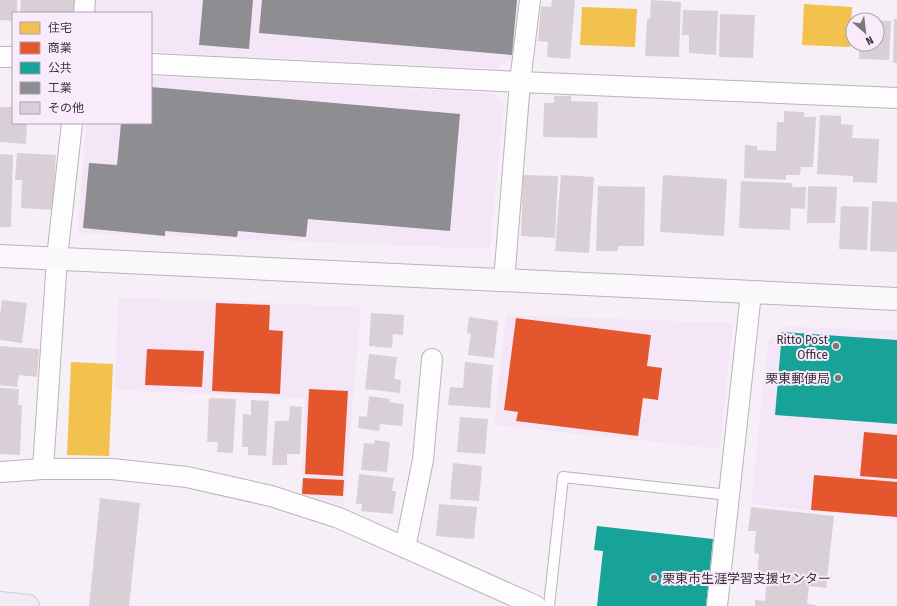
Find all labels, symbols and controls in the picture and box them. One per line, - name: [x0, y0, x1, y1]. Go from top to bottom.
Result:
- legend: [12, 12, 152, 124]
- north arrow: [845, 12, 885, 52]
- text: 住宅: [48, 21, 72, 35]
- text: N: [863, 33, 875, 48]
- text: 商業: [48, 41, 72, 55]
- text: 公共: [48, 61, 72, 75]
- text: 工業: [48, 81, 72, 95]
- text: その他: [48, 101, 84, 115]
- place label: Ritto Post Office: [776, 332, 829, 362]
- marker: Ritto Post Office: [831, 341, 841, 351]
- place label: 栗東郵便局: [765, 371, 830, 386]
- marker: 栗東郵便局: [833, 373, 843, 383]
- place label: 栗東市生涯学習支援センター: [662, 571, 831, 586]
- marker: 栗東市生涯学習支援センター: [649, 573, 659, 583]

